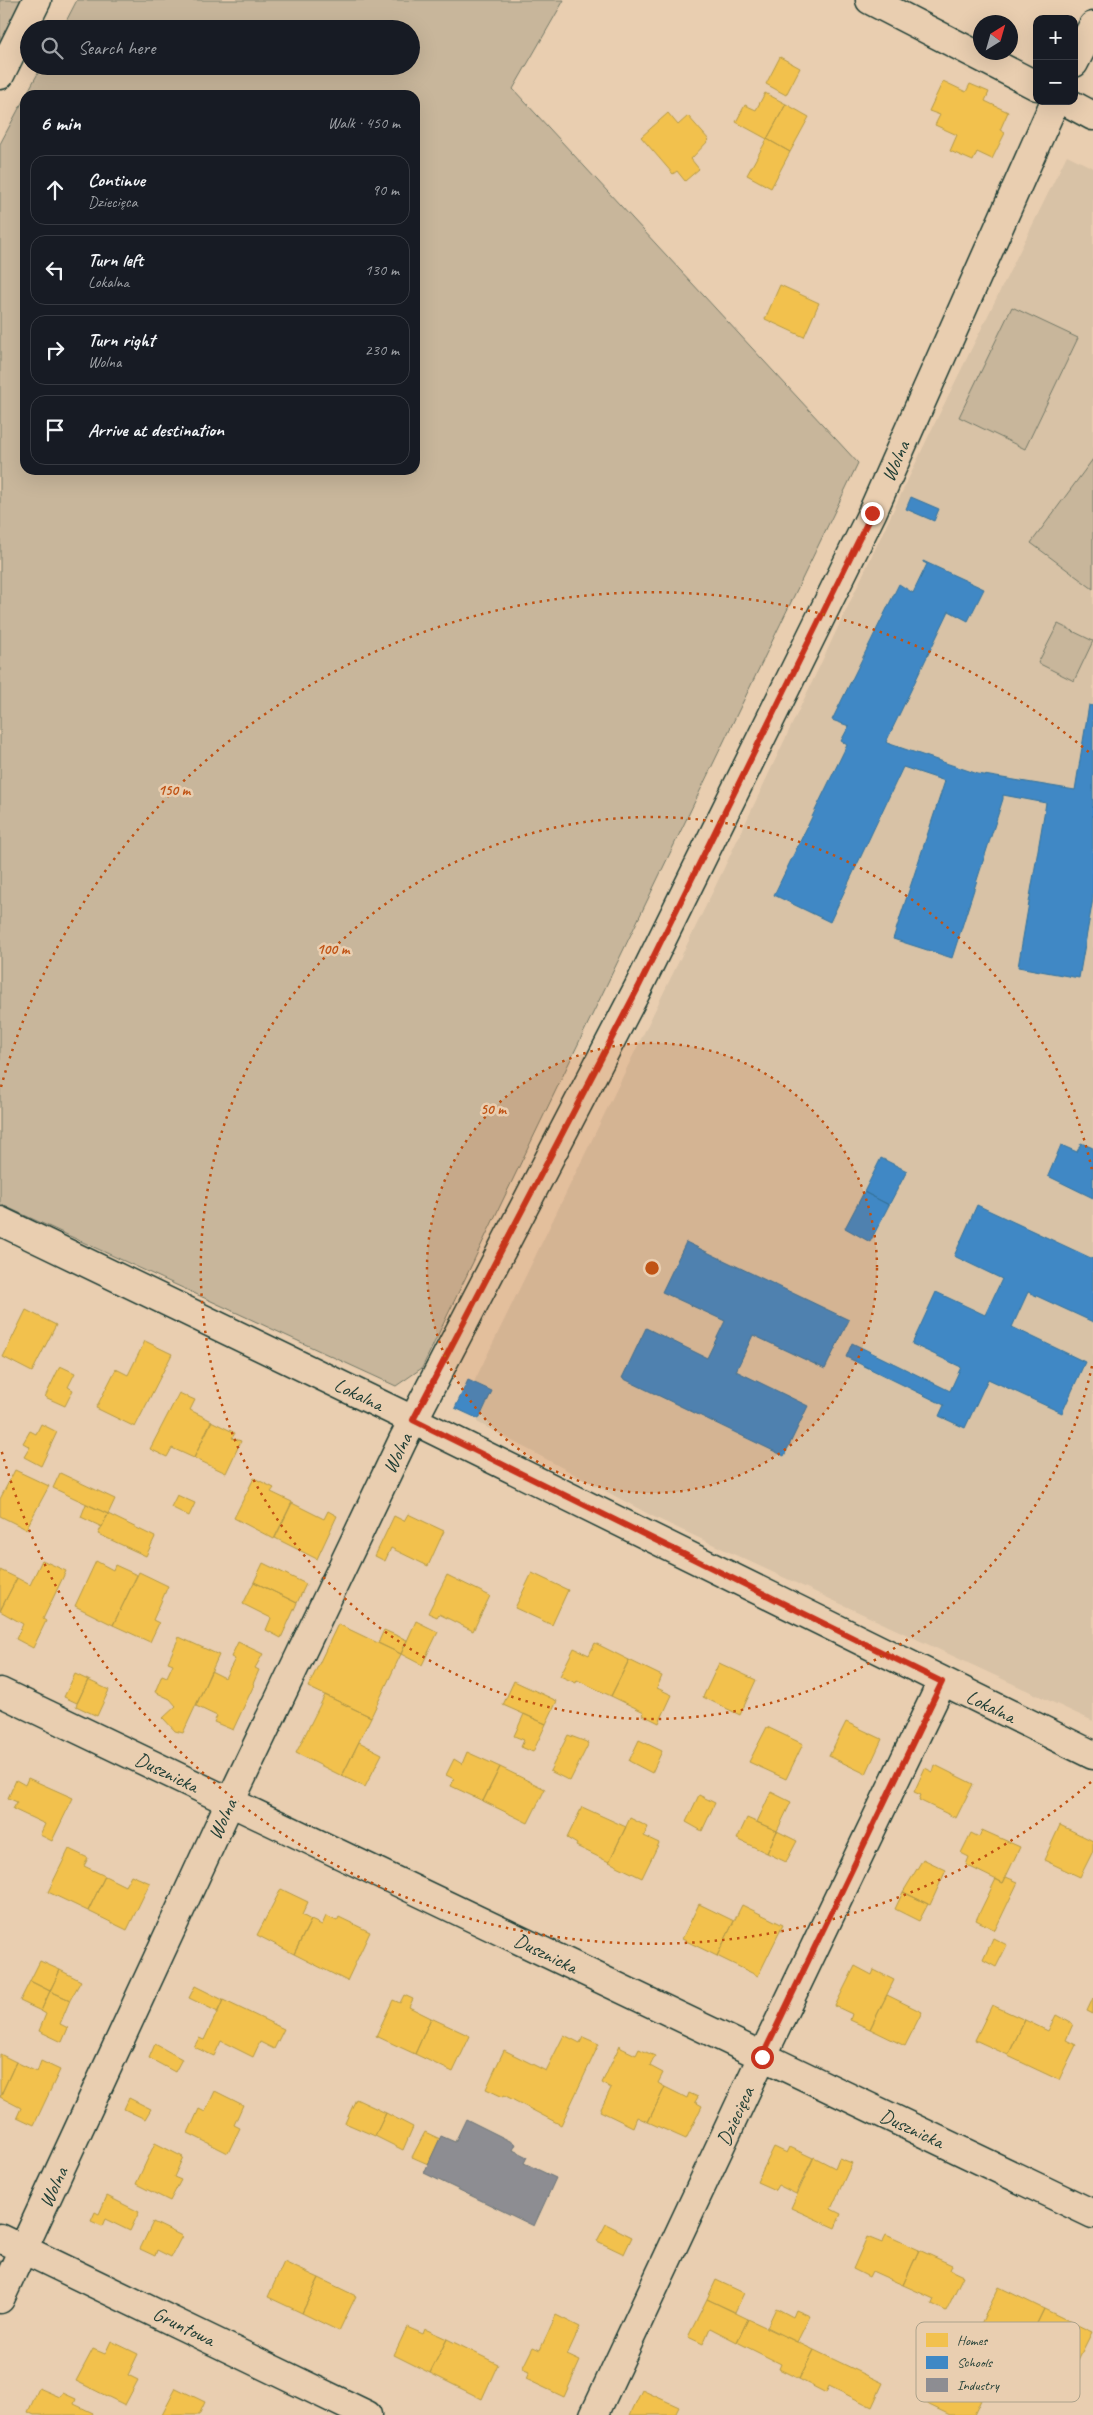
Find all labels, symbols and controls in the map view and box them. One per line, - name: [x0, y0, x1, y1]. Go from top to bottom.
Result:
- north arrow: [973, 15, 1018, 60]
- map controls: [1033, 15, 1078, 105]
- button: +: [1033, 15, 1078, 60]
- search box: [20, 20, 420, 75]
- icon: search: [38, 34, 66, 62]
- text: Search here: [78, 36, 155, 60]
- button: −: [1033, 60, 1078, 105]
- text: 6 min: [40, 110, 81, 136]
- text: Walk · 450 m: [328, 113, 400, 133]
- text: Continue: [88, 168, 145, 192]
- icon: ahead: [41, 176, 69, 204]
- text: 90 m: [372, 180, 399, 200]
- text: Dziecięca: [88, 192, 138, 212]
- text: Turn left: [88, 248, 143, 272]
- icon: left: [41, 256, 69, 284]
- text: 130 m: [365, 260, 399, 280]
- text: Lokalna: [88, 272, 129, 292]
- text: Turn right: [88, 328, 155, 352]
- icon: right: [41, 336, 69, 364]
- text: 230 m: [365, 340, 399, 360]
- text: Wolna: [88, 352, 122, 372]
- icon: arrive: [41, 416, 69, 444]
- text: Arrive at destination: [88, 418, 224, 442]
- street label: Wolna: [876, 435, 916, 485]
- route end: [861, 502, 884, 525]
- text: 150 m: [158, 781, 192, 800]
- text: 100 m: [317, 940, 351, 959]
- text: 50 m: [480, 1100, 507, 1119]
- centre of rings: [643, 1259, 661, 1277]
- street label: Lokalna: [330, 1372, 389, 1418]
- street label: Wolna: [377, 1427, 419, 1478]
- street label: Lokalna: [962, 1684, 1021, 1730]
- street label: Dusznicka: [131, 1746, 204, 1799]
- street label: Wolna: [202, 1793, 243, 1843]
- street label: Dusznicka: [510, 1927, 583, 1980]
- route start: [751, 2046, 774, 2069]
- street label: Dziecięca: [711, 2082, 760, 2150]
- street label: Dusznicka: [876, 2103, 949, 2155]
- street label: Wolna: [33, 2161, 74, 2211]
- street label: Gruntowa: [149, 2301, 220, 2353]
- legend: [916, 2322, 1080, 2402]
- text: Homes: [957, 2332, 988, 2349]
- text: Schools: [957, 2354, 993, 2371]
- text: Industry: [957, 2377, 1000, 2394]

